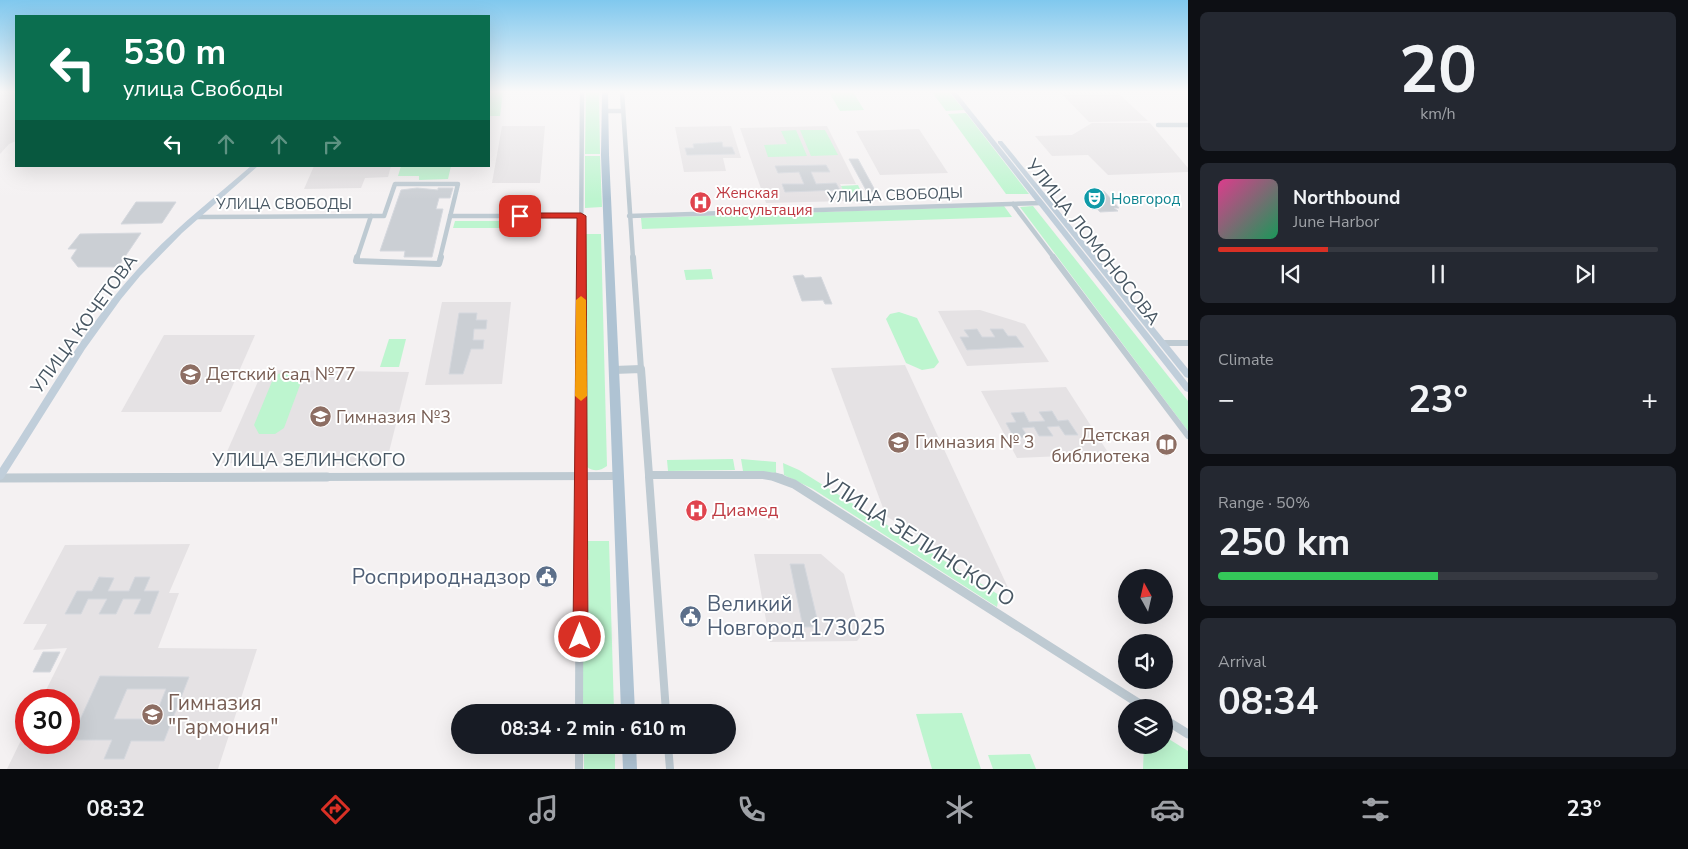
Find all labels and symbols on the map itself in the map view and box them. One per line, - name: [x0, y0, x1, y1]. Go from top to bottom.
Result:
- street label: УЛИЦА ЛОМОНОСОВА: [1020, 153, 1166, 330]
- place label: Женская консультация: [716, 183, 813, 220]
- street label: УЛИЦА СВОБОДЫ: [826, 183, 963, 207]
- theatre icon: Новгород: [1083, 187, 1107, 211]
- place label: Новгород: [1111, 189, 1181, 209]
- hospital icon: Женская консультация: [688, 190, 712, 214]
- street label: УЛИЦА СВОБОДЫ: [215, 194, 352, 214]
- pin: [499, 195, 541, 237]
- street label: УЛИЦА КОЧЕТОВА: [25, 249, 143, 399]
- school or university icon: Детский сад №77: [178, 362, 202, 386]
- place label: Детский сад №77: [206, 362, 356, 386]
- school or university icon: Гимназия №3: [308, 405, 332, 429]
- place label: Гимназия №3: [336, 405, 451, 429]
- place label: Детская библиотека: [1051, 423, 1150, 468]
- school or university icon: Гимназия № 3: [887, 430, 911, 454]
- place label: Гимназия № 3: [915, 430, 1035, 454]
- library icon: Детская библиотека: [1154, 433, 1178, 457]
- street label: УЛИЦА ЗЕЛИНСКОГО: [211, 448, 406, 472]
- street label: УЛИЦА ЗЕЛИНСКОГО: [815, 466, 1020, 613]
- hospital icon: Диамед: [684, 498, 708, 522]
- place label: Диамед: [712, 498, 779, 522]
- place label: Росприроднадзор: [352, 563, 531, 591]
- public building icon: Росприроднадзор: [535, 565, 559, 589]
- north arrow: [1118, 569, 1172, 624]
- place label: Великий Новгород 173025: [707, 590, 885, 642]
- public building icon: Великий Новгород 173025: [679, 604, 703, 628]
- position arrow: [553, 610, 605, 662]
- speed limit sign: 30: [15, 689, 80, 754]
- place label: Гимназия "Гармония": [168, 689, 278, 741]
- school or university icon: Гимназия "Гармония": [140, 703, 164, 727]

